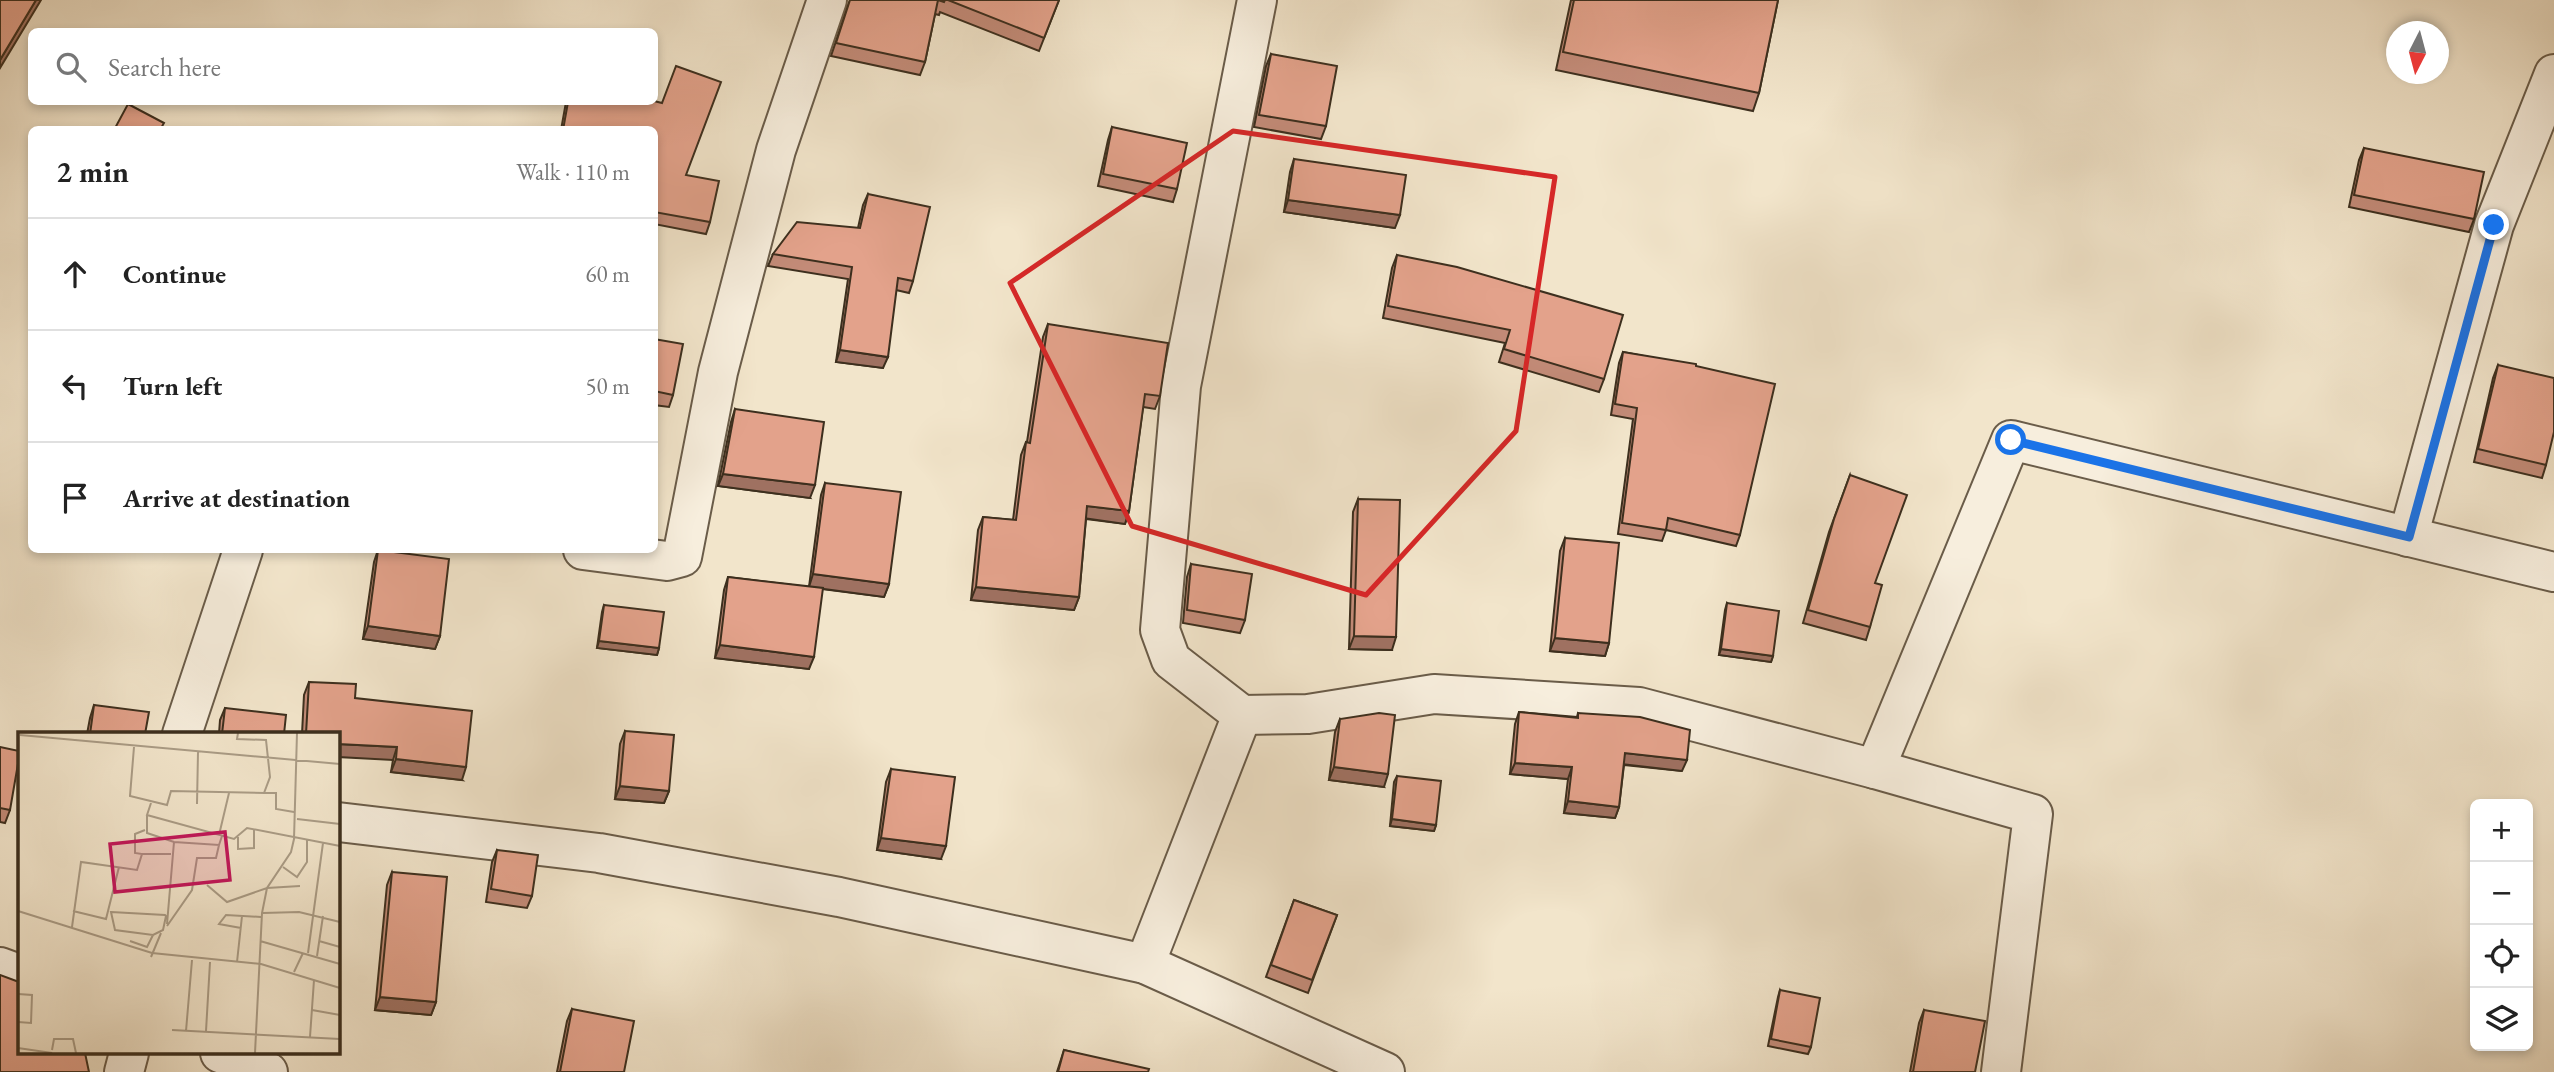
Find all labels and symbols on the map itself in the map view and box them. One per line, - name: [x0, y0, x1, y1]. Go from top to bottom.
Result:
- north arrow: [2386, 21, 2449, 84]
- route end: [2478, 209, 2509, 240]
- route start: [1995, 424, 2026, 455]
- inset map: [18, 732, 340, 1054]

